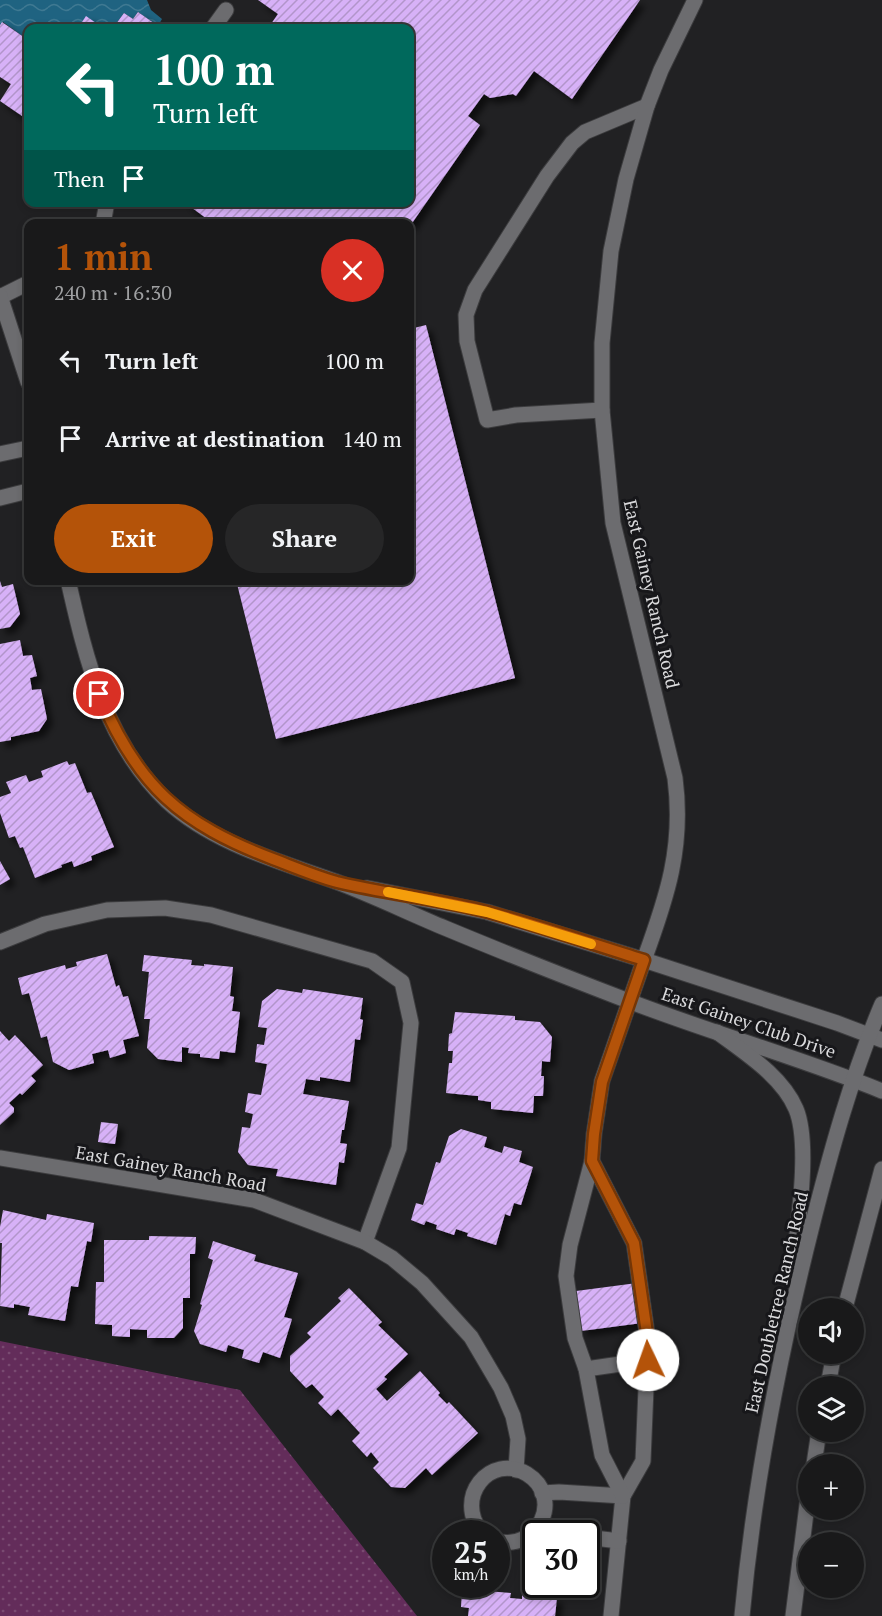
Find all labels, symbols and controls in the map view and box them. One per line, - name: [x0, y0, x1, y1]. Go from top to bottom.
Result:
- text: 100 m: [153, 41, 274, 97]
- icon: left: [54, 48, 132, 126]
- text: Turn left: [153, 95, 258, 131]
- icon: arrive: [117, 162, 150, 195]
- text: Then: [54, 164, 105, 193]
- text: 1 min: [54, 233, 152, 280]
- button: close: [321, 239, 384, 302]
- text: 240 m · 16:30: [54, 279, 172, 306]
- icon: left: [54, 344, 87, 377]
- text: Turn left: [105, 346, 198, 375]
- text: 100 m: [324, 346, 384, 375]
- icon: arrive: [54, 422, 87, 455]
- text: Arrive at destination: [105, 424, 324, 453]
- text: 140 m: [342, 424, 402, 453]
- street label: East Gainey Ranch Road: [619, 497, 685, 691]
- button: Exit: [54, 504, 213, 573]
- button: Share: [225, 504, 384, 573]
- pin: [73, 668, 124, 719]
- icon: arrive: [82, 677, 115, 710]
- street label: East Gainey Club Drive: [659, 981, 839, 1063]
- street label: East Gainey Ranch Road: [74, 1139, 268, 1197]
- street label: East Doubletree Ranch Road: [739, 1189, 813, 1415]
- map controls: [798, 1298, 864, 1598]
- button: sound: [798, 1298, 864, 1364]
- position arrow: [616, 1328, 680, 1392]
- button: layers: [798, 1376, 864, 1442]
- button: +: [798, 1454, 864, 1520]
- speed limit sign: 30: [522, 1520, 600, 1598]
- text: 25: [454, 1532, 488, 1572]
- button: −: [798, 1532, 864, 1598]
- text: km/h: [454, 1564, 488, 1584]

